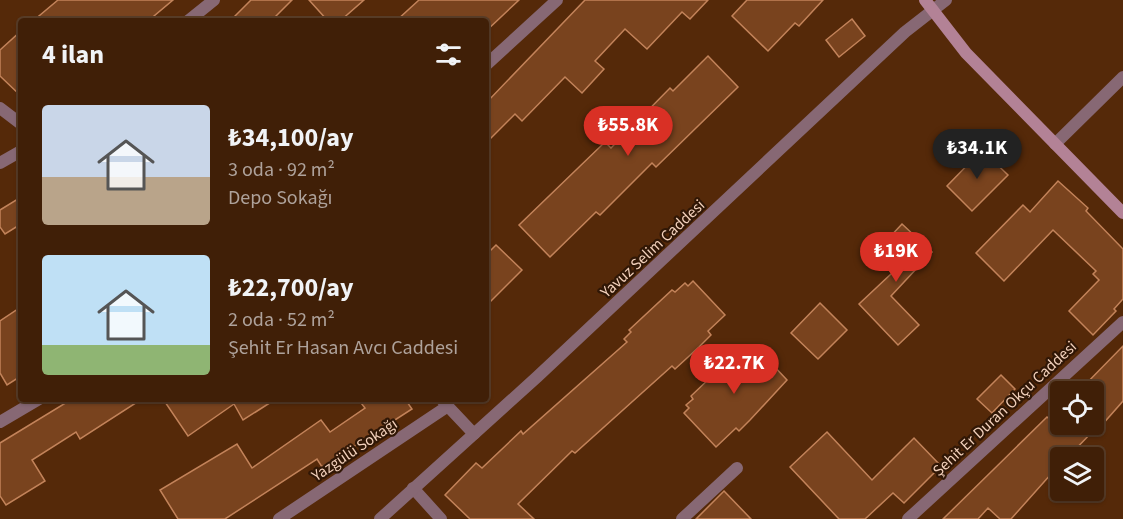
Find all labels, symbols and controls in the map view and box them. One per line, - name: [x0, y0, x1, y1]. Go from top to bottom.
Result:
- text: 4 ilan: [42, 36, 104, 73]
- icon: filters: [432, 38, 465, 71]
- pin: ₺55.8K: [579, 106, 677, 157]
- text: ₺55.8K: [598, 111, 658, 139]
- text: ₺34,100/ay: [228, 119, 354, 156]
- icon: home: [90, 129, 162, 201]
- pin: ₺34.1K: [928, 129, 1026, 180]
- text: ₺34.1K: [947, 134, 1007, 162]
- text: 3 oda · 92 m²: [228, 156, 335, 184]
- text: Depo Sokağı: [228, 184, 332, 212]
- street label: Yavuz Selim Caddesi: [595, 195, 710, 304]
- pin: ₺19K: [860, 232, 932, 283]
- text: ₺19K: [874, 237, 918, 265]
- text: ₺22,700/ay: [228, 269, 354, 306]
- icon: home: [90, 279, 162, 351]
- text: 2 oda · 52 m²: [228, 306, 335, 334]
- text: Şehit Er Hasan Avcı Caddesi: [228, 334, 458, 362]
- street label: Şehit Er Duran Okçu Caddesi: [928, 336, 1082, 481]
- pin: ₺22.7K: [685, 344, 783, 395]
- text: ₺22.7K: [704, 349, 764, 377]
- map controls: [1050, 381, 1104, 501]
- button: locate: [1050, 381, 1104, 435]
- street label: Yazgülü Sokağı: [306, 413, 402, 487]
- button: layers: [1050, 447, 1104, 501]

